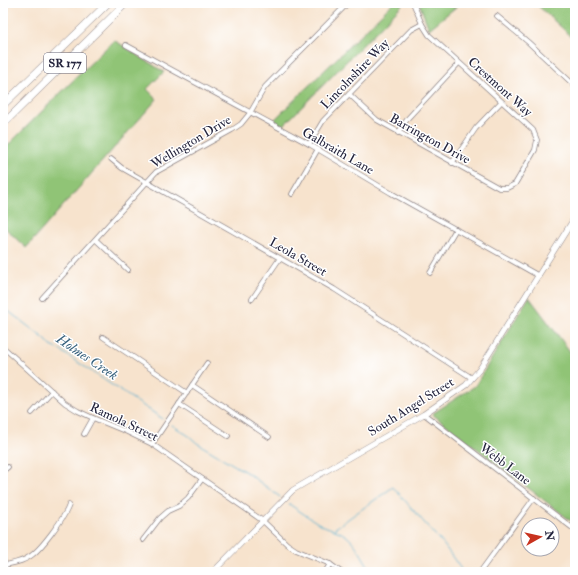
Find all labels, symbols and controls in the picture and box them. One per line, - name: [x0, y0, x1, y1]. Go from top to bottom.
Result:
- street label: Lincolnshire Way: [317, 35, 394, 113]
- road number: SR 177: [44, 53, 86, 73]
- street label: Crestmont Way: [464, 54, 536, 121]
- street label: Barrington Drive: [387, 110, 474, 168]
- street label: Wellington Drive: [147, 112, 234, 173]
- street label: Galbraith Lane: [299, 124, 377, 178]
- street label: Leola Street: [266, 234, 330, 280]
- water label: Holmes Creek: [52, 330, 121, 384]
- street label: South Angel Street: [365, 374, 457, 440]
- street label: Ramola Street: [87, 399, 161, 445]
- street label: Webb Lane: [475, 439, 534, 489]
- north arrow: [520, 517, 560, 557]
- text: N: [542, 529, 557, 543]

